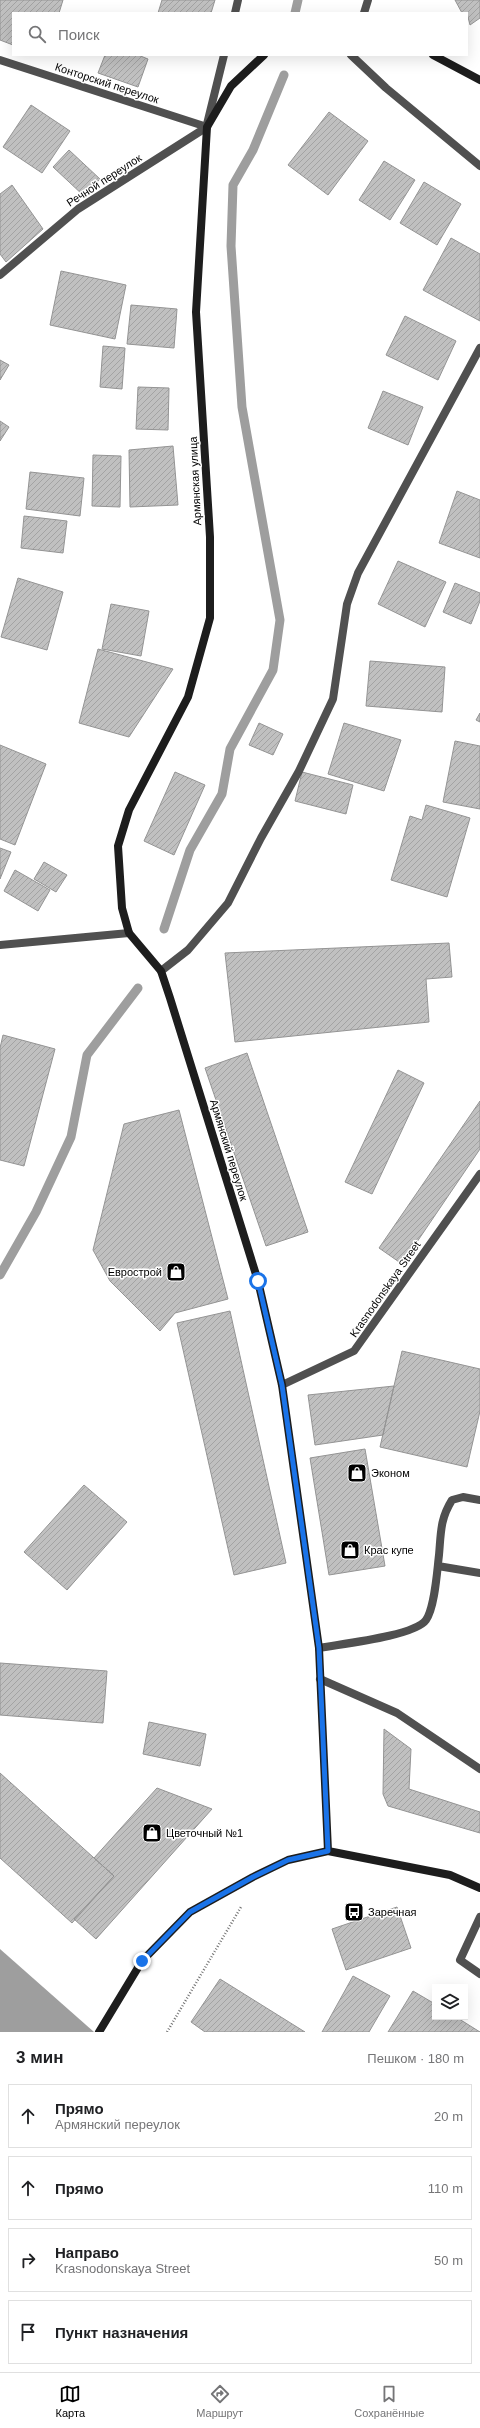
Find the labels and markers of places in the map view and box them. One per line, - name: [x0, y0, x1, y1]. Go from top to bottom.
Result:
- shop icon: Еврострой: [165, 1261, 187, 1283]
- place label: Еврострой: [108, 1266, 162, 1278]
- shop icon: Эконом: [346, 1462, 368, 1484]
- place label: Эконом: [371, 1467, 410, 1479]
- shop icon: Крас купе: [339, 1539, 361, 1561]
- place label: Крас купе: [364, 1544, 414, 1556]
- shop icon: Цветочный №1: [141, 1822, 163, 1844]
- place label: Цветочный №1: [166, 1827, 243, 1839]
- bus stop icon: Заречная: [343, 1901, 365, 1923]
- place label: Заречная: [368, 1906, 417, 1918]

